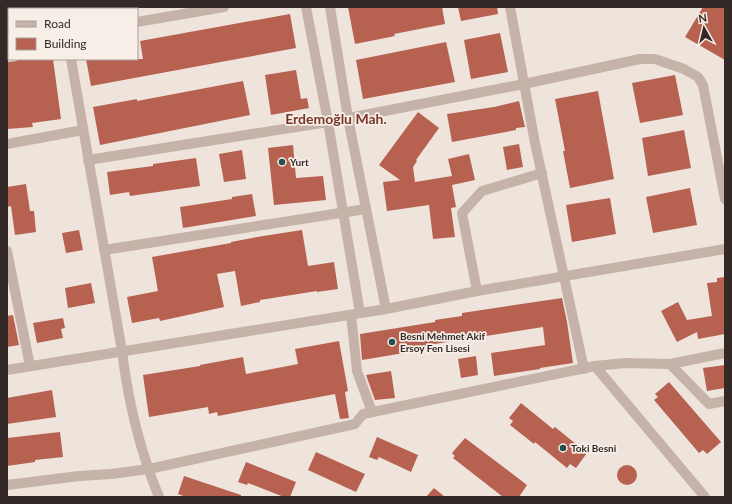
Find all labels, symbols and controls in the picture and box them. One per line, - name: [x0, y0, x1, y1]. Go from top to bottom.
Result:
- legend: [8, 8, 138, 60]
- north arrow: [684, 8, 724, 48]
- text: N: [697, 11, 708, 25]
- text: Road: [44, 16, 71, 31]
- text: Building: [44, 36, 87, 51]
- district label: Erdemoğlu Mah.: [285, 110, 387, 127]
- place label: Yurt: [289, 156, 309, 168]
- marker: Yurt: [277, 157, 287, 167]
- place label: Besni Mehmet Akif Ersoy Fen Lisesi: [400, 330, 485, 354]
- marker: Besni Mehmet Akif Ersoy Fen Lisesi: [387, 337, 397, 347]
- place label: Toki Besni: [571, 442, 617, 454]
- marker: Toki Besni: [558, 443, 568, 453]

